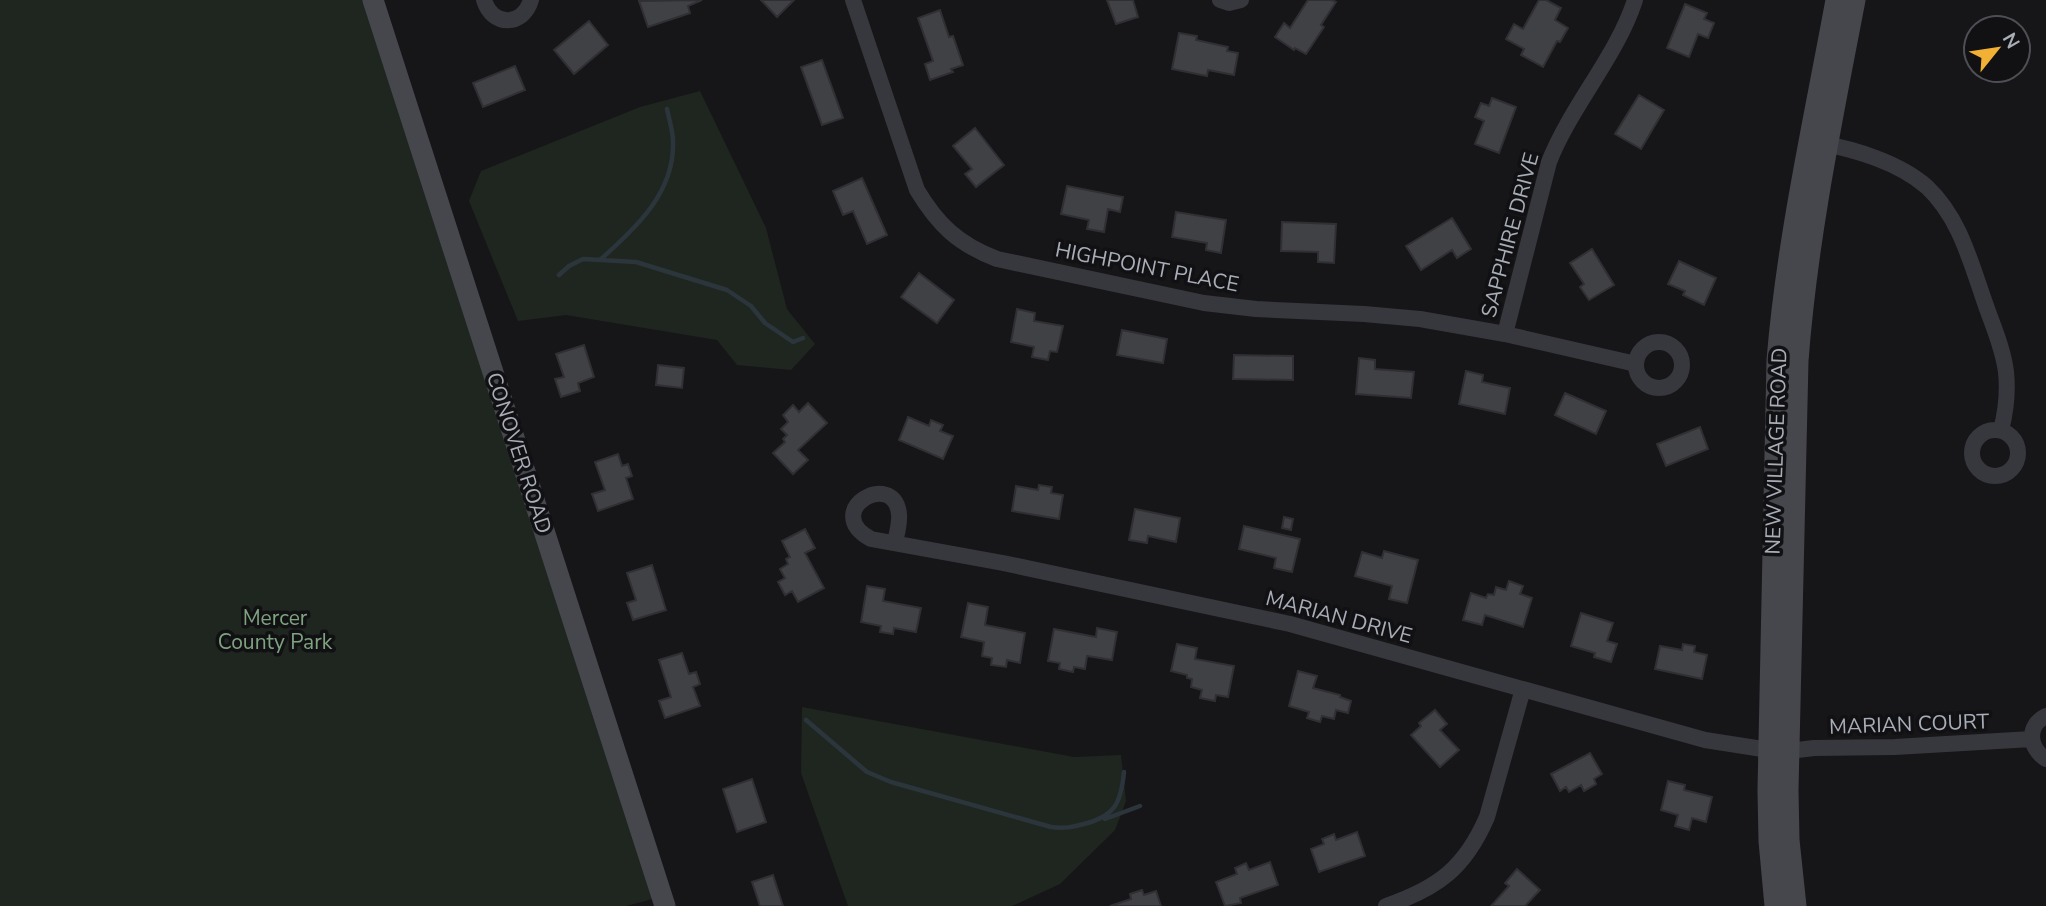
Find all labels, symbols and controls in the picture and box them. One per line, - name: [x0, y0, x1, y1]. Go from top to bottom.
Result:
- north arrow: [1962, 14, 2032, 84]
- text: N: [1996, 28, 2026, 54]
- street label: SAPPHIRE DRIVE: [1475, 149, 1545, 321]
- street label: HIGHPOINT PLACE: [1053, 235, 1241, 299]
- street label: NEW VILLAGE ROAD: [1758, 347, 1794, 555]
- street label: CONOVER ROAD: [480, 369, 558, 537]
- street label: MARIAN DRIVE: [1263, 584, 1415, 650]
- park label: Mercer County Park: [218, 604, 333, 656]
- street label: MARIAN COURT: [1828, 707, 1990, 741]

